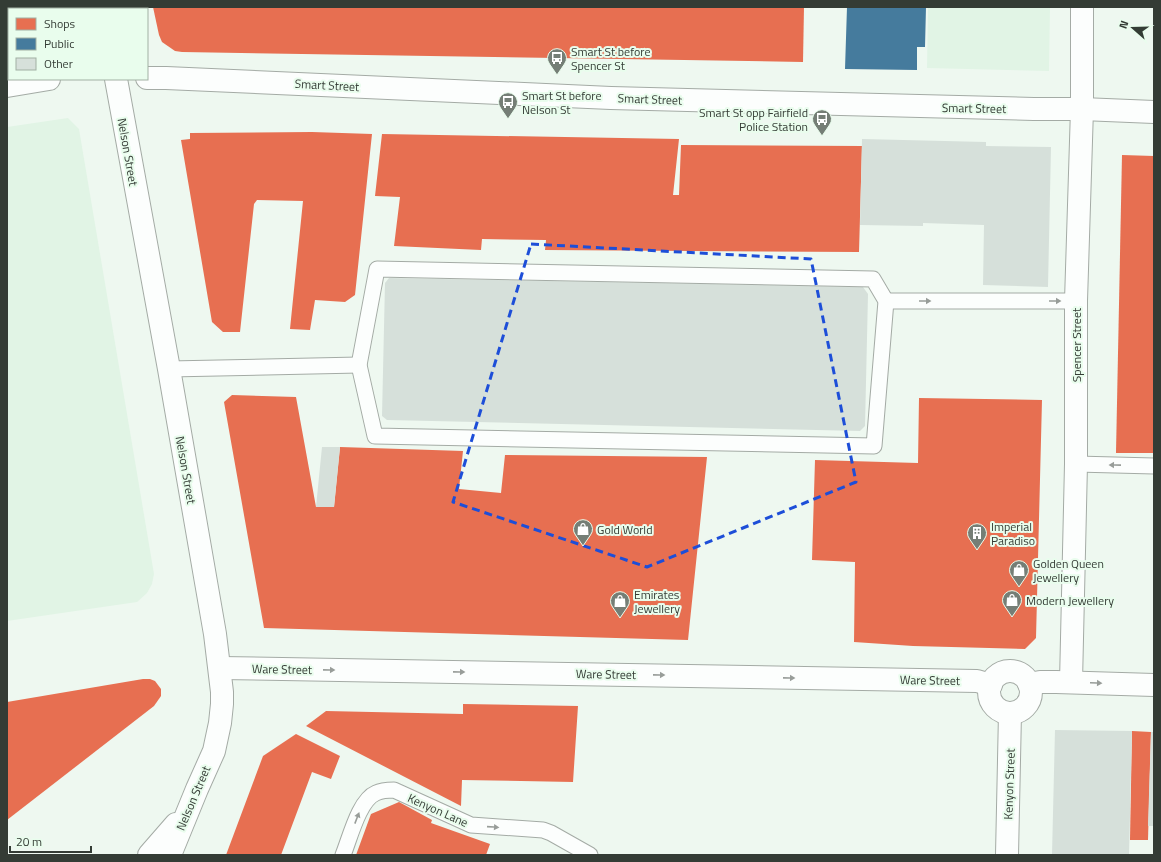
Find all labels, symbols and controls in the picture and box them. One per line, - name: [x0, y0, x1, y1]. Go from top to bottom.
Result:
- legend: [8, 8, 148, 80]
- north arrow: [1113, 8, 1153, 48]
- text: Shops: [44, 14, 76, 33]
- text: N: [1115, 18, 1132, 31]
- text: Public: [44, 34, 74, 53]
- place label: Smart St before Spencer St: [571, 42, 650, 75]
- bus stop icon: Smart St before Spencer St: [546, 47, 568, 75]
- text: Other: [44, 54, 73, 73]
- street label: Smart Street: [294, 74, 360, 96]
- place label: Smart St before Nelson St: [522, 86, 601, 119]
- street label: Smart Street: [617, 88, 683, 110]
- bus stop icon: Smart St before Nelson St: [497, 91, 519, 119]
- street label: Smart Street: [942, 98, 1007, 118]
- place label: Smart St opp Fairfield Police Station: [699, 103, 808, 136]
- bus stop icon: Smart St opp Fairfield Police Station: [811, 108, 833, 136]
- street label: Nelson Street: [113, 116, 143, 188]
- one-way arrow: [919, 298, 932, 304]
- one-way arrow: [1049, 298, 1062, 304]
- street label: Spencer Street: [1067, 307, 1086, 382]
- street label: Nelson Street: [171, 434, 201, 506]
- one-way arrow: [1108, 462, 1121, 468]
- place label: Imperial Paradiso: [991, 517, 1035, 550]
- shop icon: Gold World: [572, 518, 594, 546]
- place label: Gold World: [597, 520, 653, 539]
- building icon: Imperial Paradiso: [966, 522, 988, 550]
- place label: Golden Queen Jewellery: [1033, 554, 1104, 587]
- shop icon: Golden Queen Jewellery: [1008, 559, 1030, 587]
- place label: Emirates Jewellery: [634, 585, 680, 618]
- shop icon: Modern Jewellery: [1001, 589, 1023, 617]
- shop icon: Emirates Jewellery: [609, 590, 631, 618]
- place label: Modern Jewellery: [1026, 591, 1114, 610]
- street label: Ware Street: [252, 659, 313, 679]
- street label: Ware Street: [576, 664, 637, 684]
- one-way arrow: [323, 666, 335, 673]
- one-way arrow: [453, 669, 466, 675]
- street label: Ware Street: [900, 670, 961, 690]
- one-way arrow: [653, 672, 665, 679]
- one-way arrow: [783, 675, 796, 681]
- one-way arrow: [1090, 680, 1103, 686]
- street label: Kenyon Street: [998, 747, 1020, 820]
- street label: Nelson Street: [171, 762, 215, 833]
- street label: Kenyon Lane: [405, 788, 471, 832]
- one-way arrow: [355, 812, 361, 824]
- one-way arrow: [487, 823, 499, 830]
- scale bar: [10, 828, 91, 854]
- text: 20 m: [16, 832, 42, 851]

